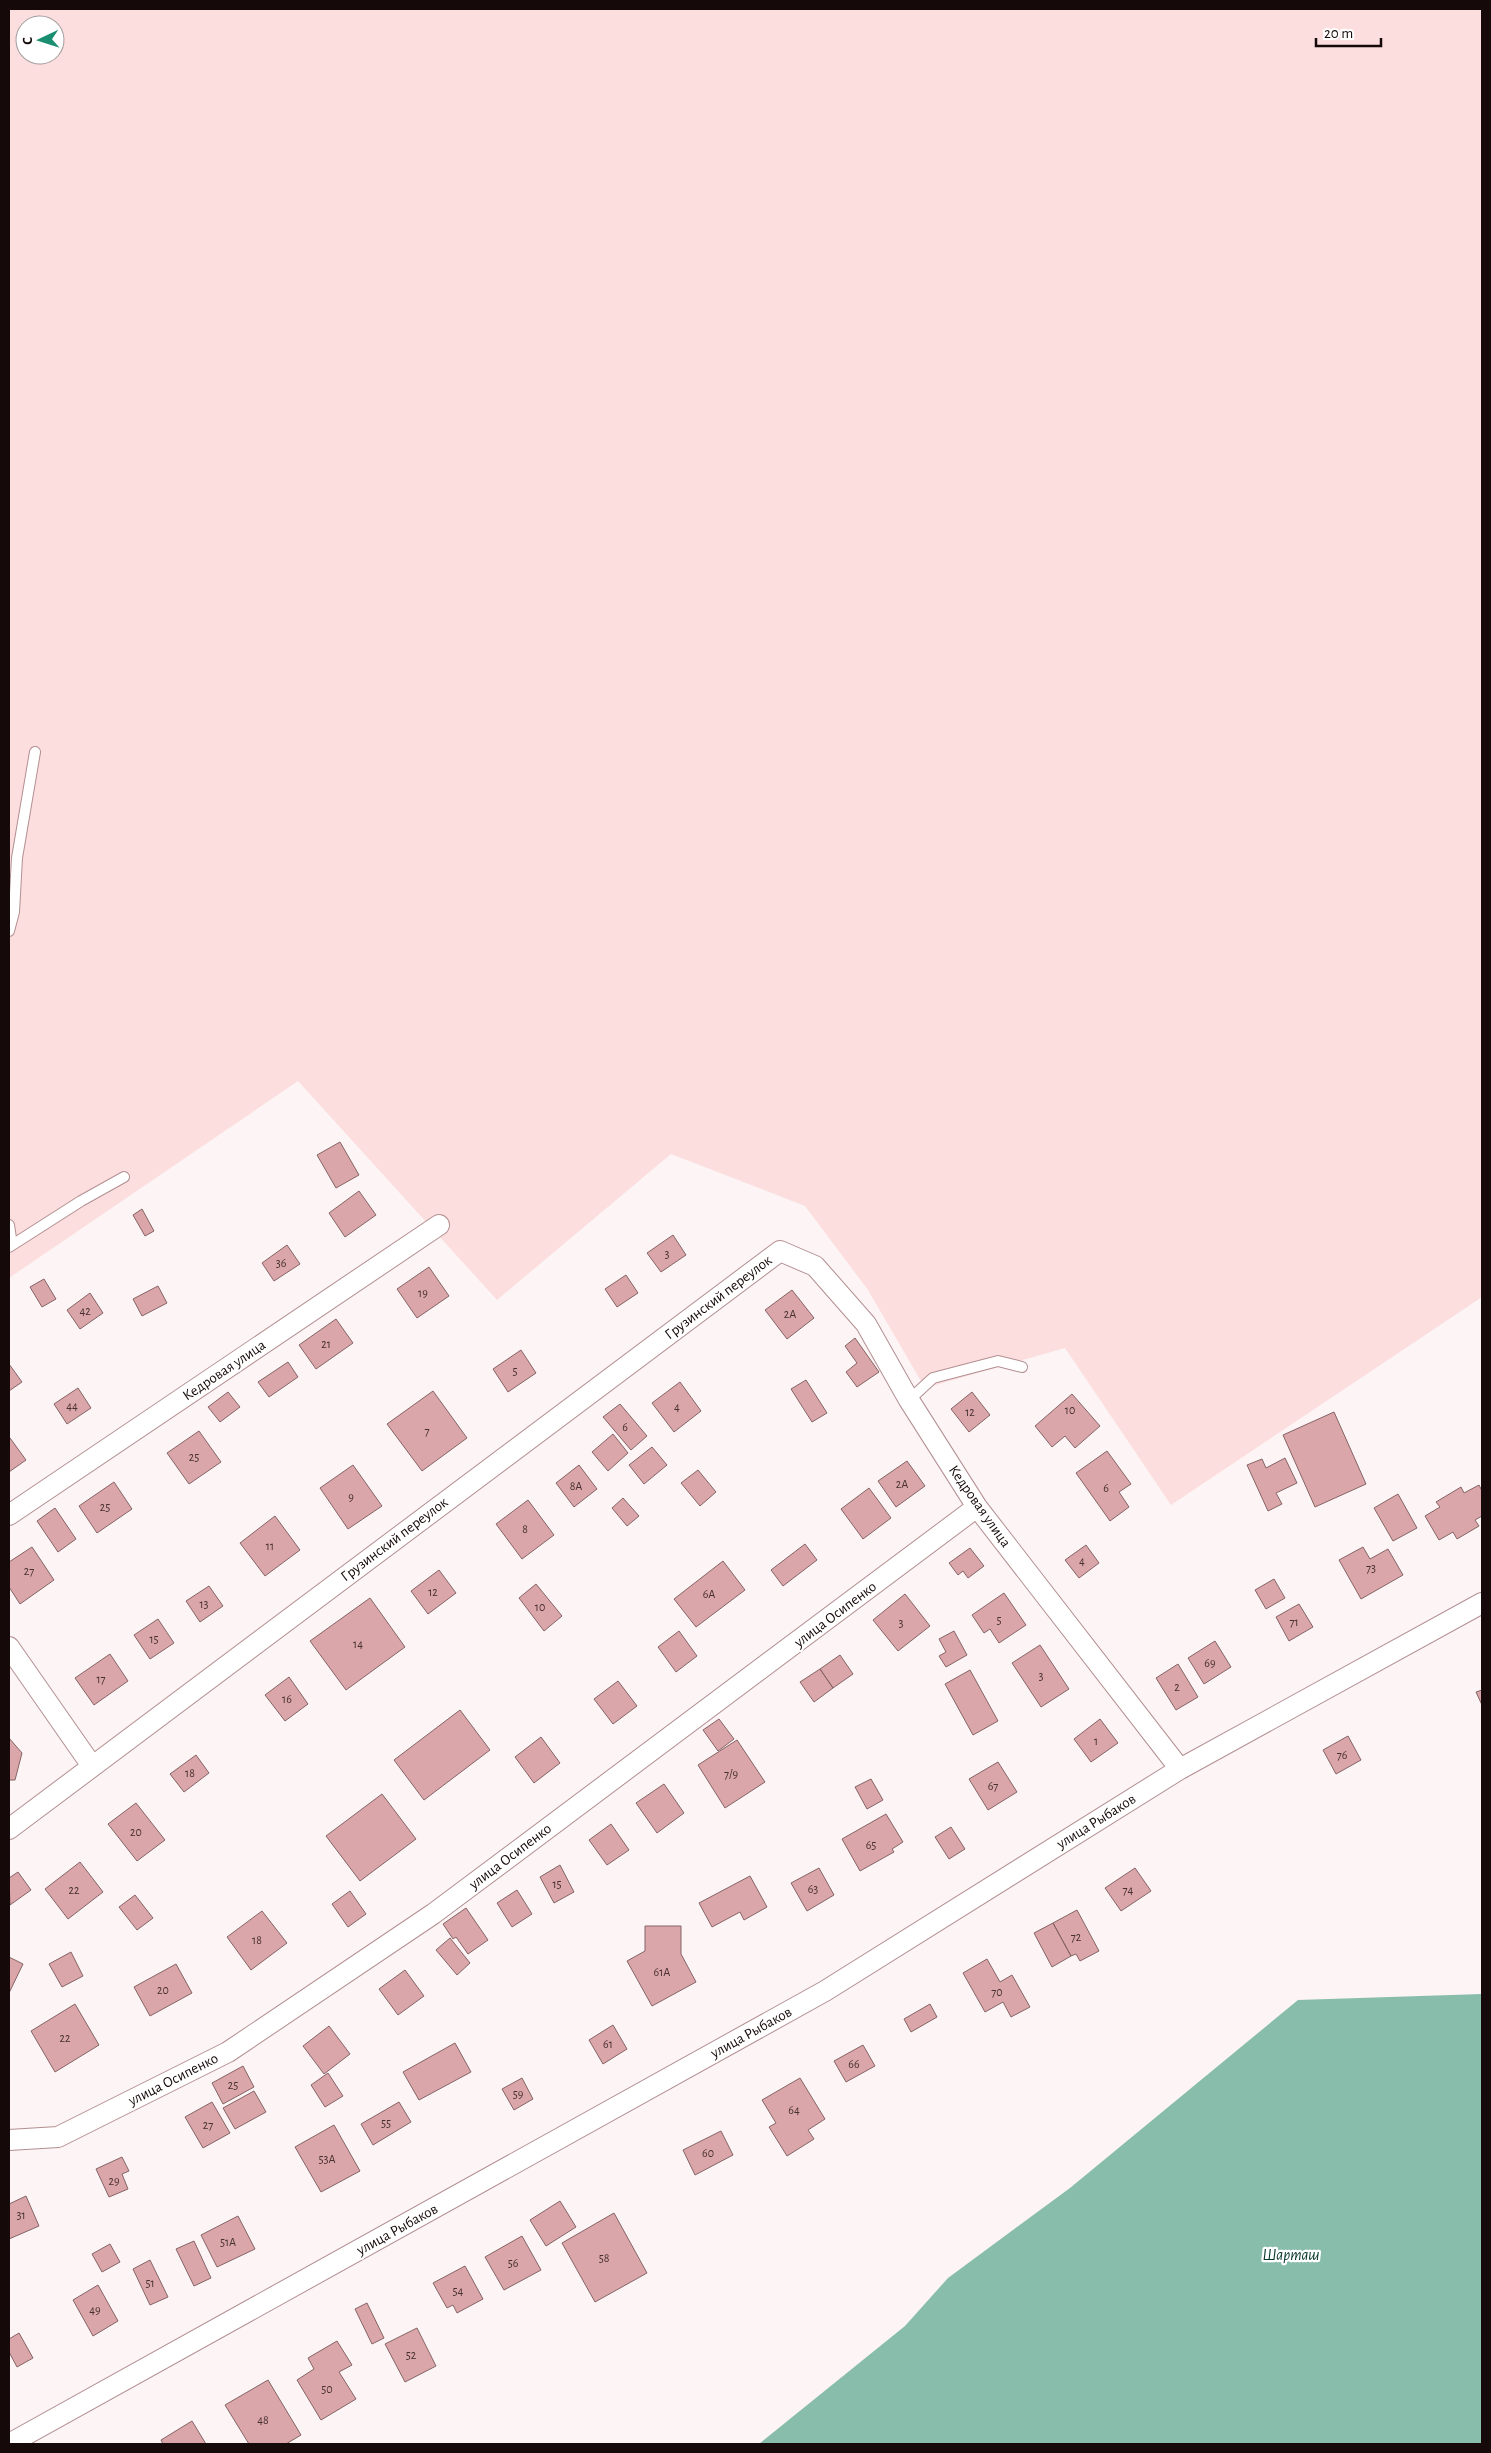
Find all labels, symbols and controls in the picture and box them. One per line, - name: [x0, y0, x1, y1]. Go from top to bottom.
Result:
- north arrow: [15, 15, 65, 65]
- scale bar: [1316, 15, 1381, 47]
- text: 20 m: [1324, 26, 1353, 41]
- text: С: [21, 36, 35, 45]
- house number: 3: [665, 1248, 670, 1260]
- street label: Грузинский переулок: [662, 1252, 775, 1342]
- house number: 36: [276, 1257, 287, 1269]
- house number: 19: [418, 1287, 428, 1299]
- house number: 42: [79, 1305, 91, 1317]
- house number: 2А: [784, 1308, 796, 1320]
- street label: Кедровая улица: [180, 1337, 269, 1404]
- house number: 21: [321, 1338, 331, 1350]
- house number: 5: [512, 1365, 518, 1377]
- house number: 44: [66, 1400, 78, 1412]
- house number: 4: [674, 1401, 680, 1413]
- house number: 10: [1065, 1404, 1075, 1416]
- house number: 12: [965, 1406, 975, 1418]
- house number: 6: [622, 1421, 628, 1433]
- house number: 7: [424, 1425, 430, 1437]
- house number: 25: [189, 1451, 199, 1463]
- street label: Кедровая улица: [946, 1462, 1013, 1550]
- house number: 2А: [896, 1478, 908, 1490]
- house number: 8А: [570, 1480, 582, 1492]
- house number: 6: [1103, 1482, 1109, 1494]
- house number: 9: [348, 1491, 354, 1503]
- street label: Грузинский переулок: [338, 1494, 451, 1584]
- house number: 25: [100, 1501, 110, 1513]
- house number: 8: [522, 1523, 528, 1535]
- house number: 11: [266, 1540, 274, 1552]
- house number: 4: [1079, 1555, 1085, 1567]
- house number: 73: [1366, 1562, 1376, 1574]
- house number: 27: [24, 1565, 34, 1577]
- street label: улица Осипенко: [791, 1579, 879, 1651]
- house number: 12: [428, 1586, 438, 1598]
- house number: 6А: [703, 1588, 715, 1600]
- house number: 13: [199, 1598, 209, 1610]
- house number: 10: [535, 1601, 545, 1613]
- house number: 5: [996, 1614, 1002, 1626]
- house number: 71: [1289, 1616, 1299, 1628]
- house number: 3: [899, 1617, 904, 1629]
- house number: 15: [149, 1633, 159, 1645]
- house number: 14: [353, 1638, 363, 1650]
- house number: 69: [1204, 1657, 1216, 1669]
- house number: 3: [1039, 1670, 1044, 1682]
- house number: 17: [96, 1673, 106, 1685]
- house number: 2: [1174, 1681, 1180, 1693]
- house number: 16: [282, 1693, 292, 1705]
- house number: 1: [1094, 1735, 1098, 1747]
- house number: 76: [1337, 1749, 1348, 1761]
- house number: 18: [185, 1767, 195, 1779]
- house number: 7/9: [724, 1768, 738, 1780]
- house number: 67: [988, 1780, 998, 1792]
- street label: улица Рыбаков: [1053, 1791, 1138, 1852]
- street label: улица Осипенко: [466, 1821, 554, 1893]
- house number: 20: [130, 1826, 142, 1838]
- house number: 65: [866, 1839, 876, 1851]
- house number: 15: [552, 1878, 562, 1890]
- house number: 63: [808, 1883, 818, 1895]
- house number: 22: [69, 1884, 80, 1896]
- house number: 74: [1123, 1884, 1134, 1896]
- house number: 72: [1071, 1931, 1082, 1943]
- house number: 18: [252, 1934, 262, 1946]
- house number: 61А: [654, 1966, 670, 1978]
- house number: 20: [157, 1984, 169, 1996]
- house number: 70: [991, 1986, 1003, 1998]
- street label: улица Рыбаков: [707, 2004, 794, 2061]
- house number: 22: [60, 2032, 71, 2044]
- house number: 61: [603, 2038, 613, 2050]
- street label: улица Осипенко: [125, 2050, 221, 2109]
- house number: 66: [848, 2058, 860, 2070]
- house number: 25: [228, 2079, 238, 2091]
- house number: 59: [513, 2088, 524, 2100]
- house number: 64: [788, 2104, 800, 2116]
- house number: 55: [381, 2117, 391, 2129]
- house number: 27: [203, 2119, 213, 2131]
- house number: 60: [702, 2147, 714, 2159]
- house number: 53А: [318, 2153, 336, 2165]
- house number: 29: [108, 2175, 120, 2187]
- street label: улица Рыбаков: [353, 2201, 440, 2258]
- house number: 31: [16, 2209, 26, 2221]
- house number: 51А: [220, 2236, 236, 2248]
- water label: Шарташ: [1262, 2247, 1320, 2264]
- house number: 58: [599, 2252, 610, 2264]
- house number: 56: [508, 2257, 519, 2269]
- house number: 51: [145, 2277, 155, 2289]
- house number: 54: [453, 2285, 464, 2297]
- house number: 49: [89, 2304, 101, 2316]
- house number: 52: [406, 2349, 417, 2361]
- house number: 50: [321, 2383, 333, 2395]
- house number: 48: [257, 2414, 269, 2426]

